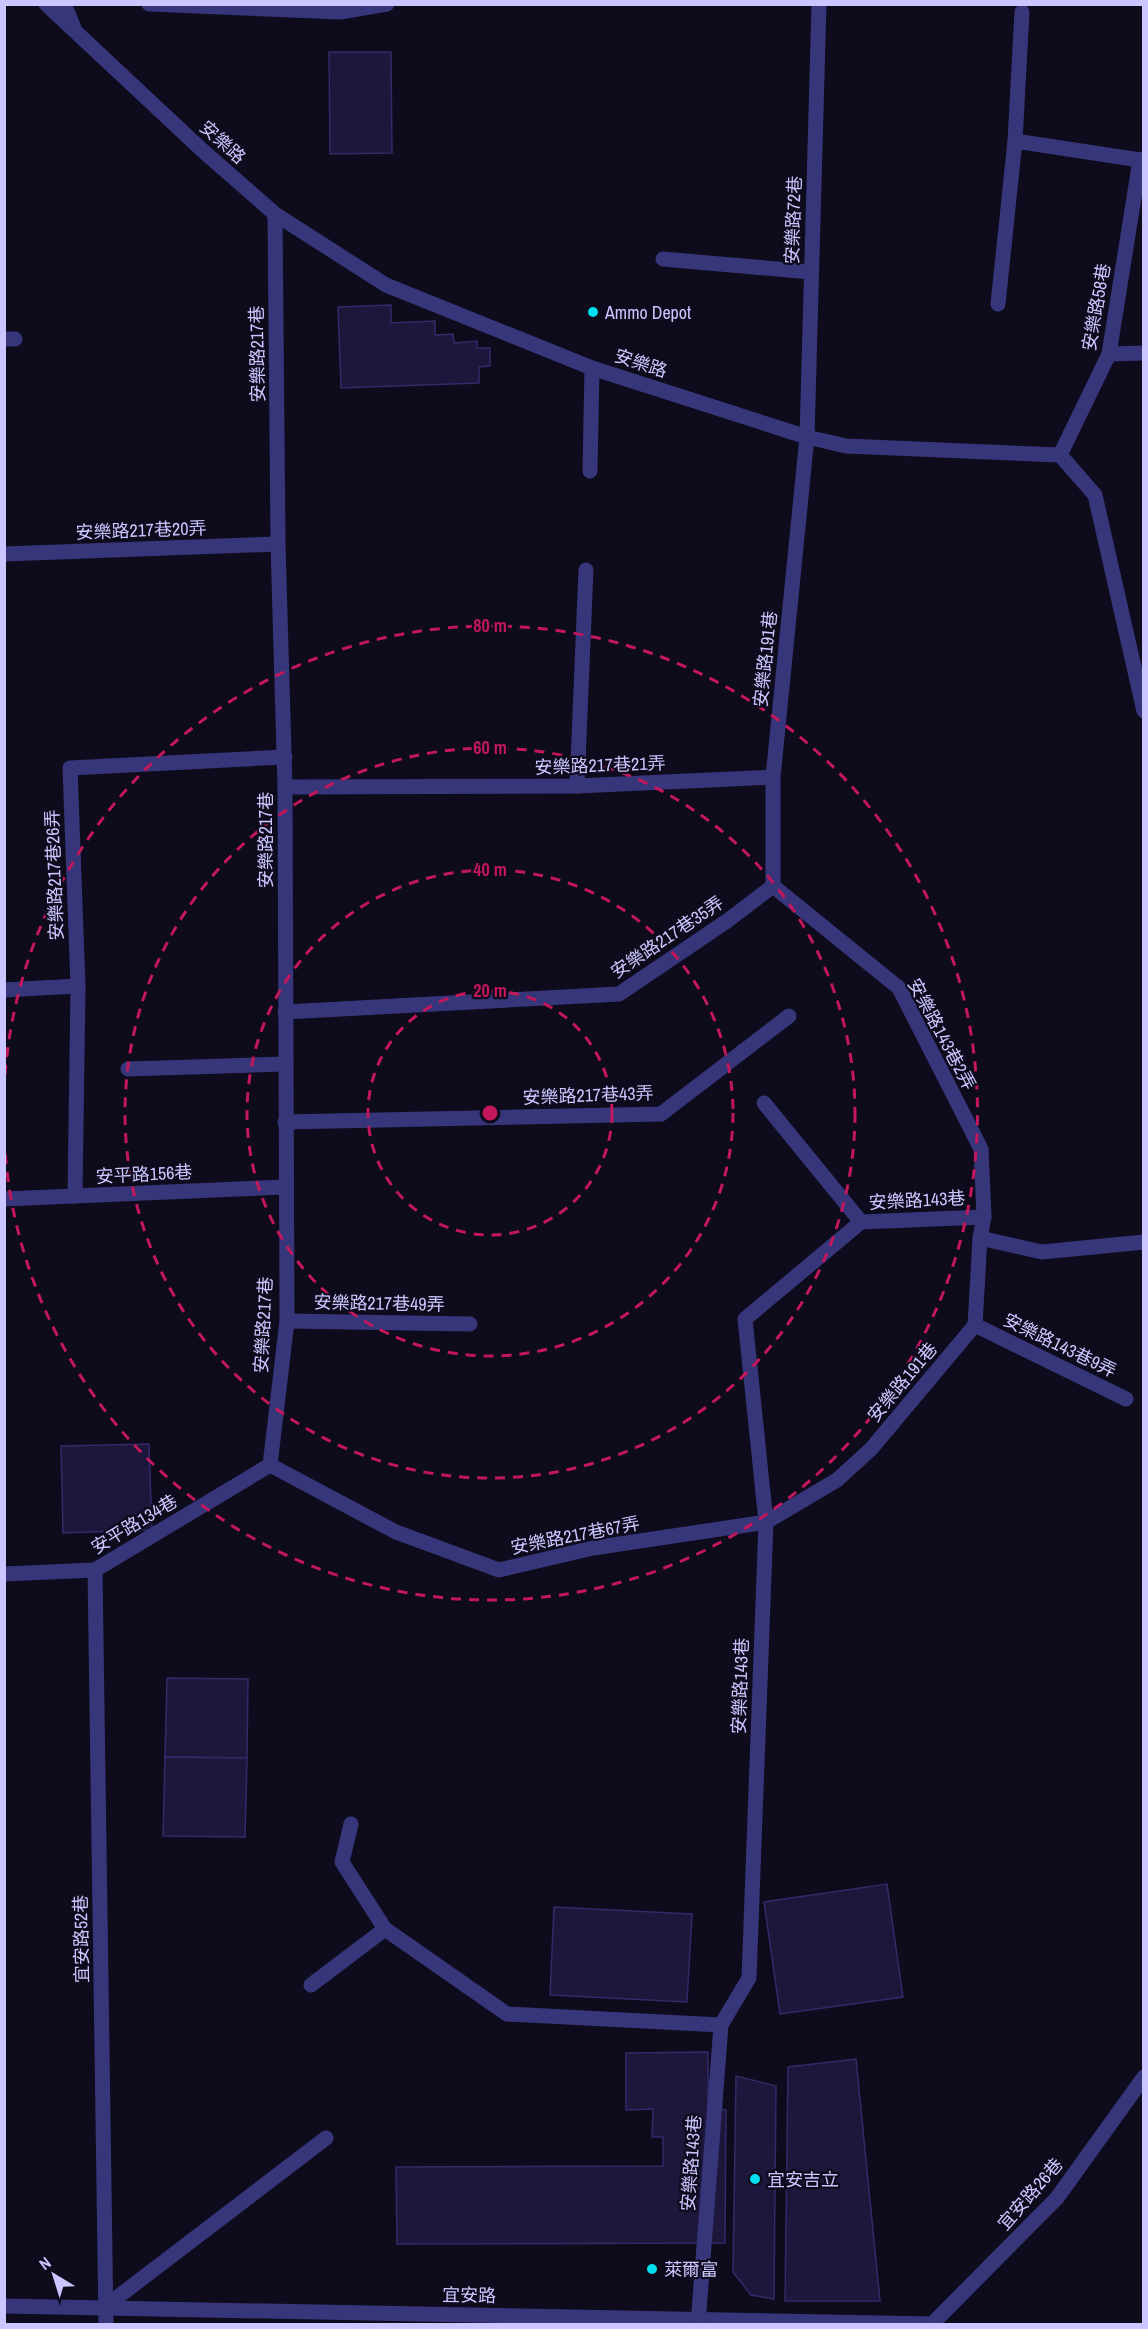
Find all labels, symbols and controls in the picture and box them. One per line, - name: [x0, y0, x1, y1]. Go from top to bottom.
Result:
- street label: 安樂路: [195, 115, 251, 169]
- street label: 安樂路72巷: [779, 175, 807, 265]
- street label: 安樂路58巷: [1076, 261, 1116, 353]
- place label: Ammo Depot: [604, 300, 691, 325]
- street label: 安樂路217巷: [244, 305, 270, 403]
- marker: Ammo Depot: [586, 305, 600, 319]
- street label: 安樂路: [611, 343, 671, 383]
- street label: 安樂路217巷20弄: [75, 515, 207, 545]
- street label: 安樂路191巷: [748, 610, 782, 708]
- text: 80 m: [473, 613, 507, 638]
- text: 60 m: [473, 735, 507, 760]
- street label: 安樂路217巷21弄: [534, 750, 666, 780]
- street label: 安樂路217巷: [253, 792, 278, 888]
- street label: 安樂路217巷26弄: [39, 809, 69, 941]
- text: 40 m: [473, 857, 507, 882]
- street label: 安樂路217巷35弄: [606, 890, 728, 984]
- street label: 安樂路143巷2弄: [902, 974, 982, 1094]
- text: 20 m: [473, 978, 507, 1003]
- street label: 安樂路217巷43弄: [522, 1080, 654, 1110]
- centre of rings: [480, 1103, 500, 1123]
- street label: 安平路156巷: [95, 1159, 193, 1189]
- street label: 安樂路143巷: [868, 1185, 966, 1215]
- street label: 安樂路217巷: [248, 1276, 278, 1374]
- street label: 安樂路217巷49弄: [313, 1289, 445, 1317]
- street label: 安樂路143巷9弄: [999, 1307, 1121, 1383]
- street label: 安樂路191巷: [861, 1337, 943, 1427]
- street label: 安平路134巷: [86, 1488, 182, 1560]
- street label: 安樂路217巷67弄: [508, 1510, 642, 1560]
- street label: 安樂路143巷: [726, 1637, 754, 1735]
- street label: 宜安路52巷: [68, 1895, 94, 1983]
- street label: 安樂路143巷: [675, 2114, 707, 2212]
- street label: 宜安路26巷: [992, 2152, 1068, 2236]
- place label: 宜安吉立: [767, 2167, 839, 2192]
- marker: 宜安吉立: [748, 2172, 762, 2186]
- north arrow: [24, 2245, 84, 2305]
- text: N: [34, 2252, 55, 2275]
- place label: 萊爾富: [664, 2257, 718, 2282]
- marker: 萊爾富: [645, 2262, 659, 2276]
- street label: 宜安路: [442, 2282, 496, 2308]

